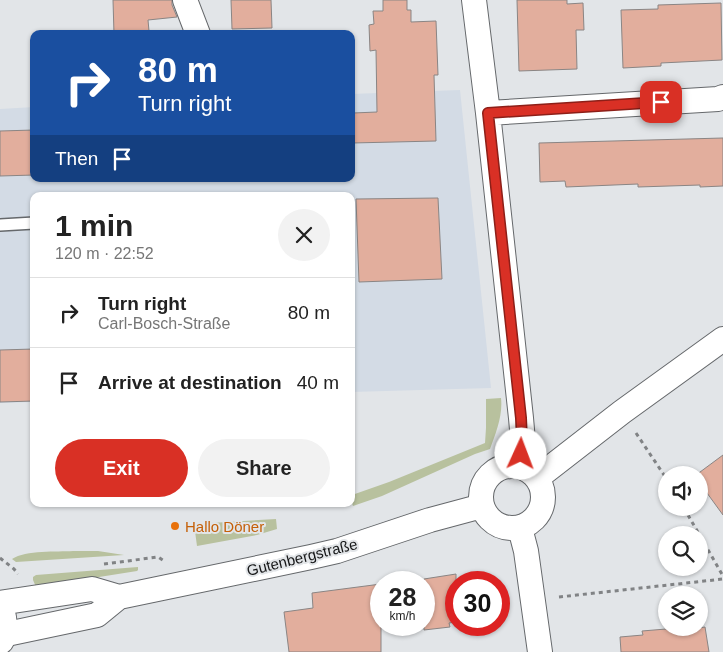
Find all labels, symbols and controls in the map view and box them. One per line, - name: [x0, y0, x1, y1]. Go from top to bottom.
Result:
- icon: right: [55, 50, 120, 115]
- text: 80 m: [138, 50, 218, 89]
- pin: [640, 81, 682, 123]
- icon: arrive: [647, 88, 675, 116]
- text: Turn right: [138, 91, 231, 116]
- icon: arrive: [108, 145, 136, 173]
- text: Then: [55, 148, 98, 169]
- text: 1 min: [55, 209, 133, 242]
- button: close: [278, 209, 330, 261]
- text: 120 m · 22:52: [55, 245, 154, 262]
- text: Turn right: [98, 293, 186, 314]
- icon: right: [55, 299, 83, 327]
- text: 80 m: [288, 302, 330, 323]
- text: Carl-Bosch-Straße: [98, 315, 230, 332]
- icon: arrive: [55, 369, 83, 397]
- text: Arrive at destination: [98, 372, 282, 393]
- text: 40 m: [297, 372, 339, 393]
- position arrow: [494, 427, 546, 479]
- button: Exit: [55, 439, 188, 497]
- button: Share: [198, 439, 330, 497]
- map controls: [658, 466, 708, 636]
- button: sound: [658, 466, 708, 516]
- place label: Hallo Döner: [185, 518, 264, 535]
- marker: Hallo Döner: [169, 520, 181, 532]
- button: search: [658, 526, 708, 576]
- street label: Gutenbergstraße: [245, 535, 359, 579]
- speed limit sign: 30: [445, 571, 510, 636]
- text: 28: [389, 583, 416, 611]
- button: layers: [658, 586, 708, 636]
- text: km/h: [389, 609, 416, 623]

